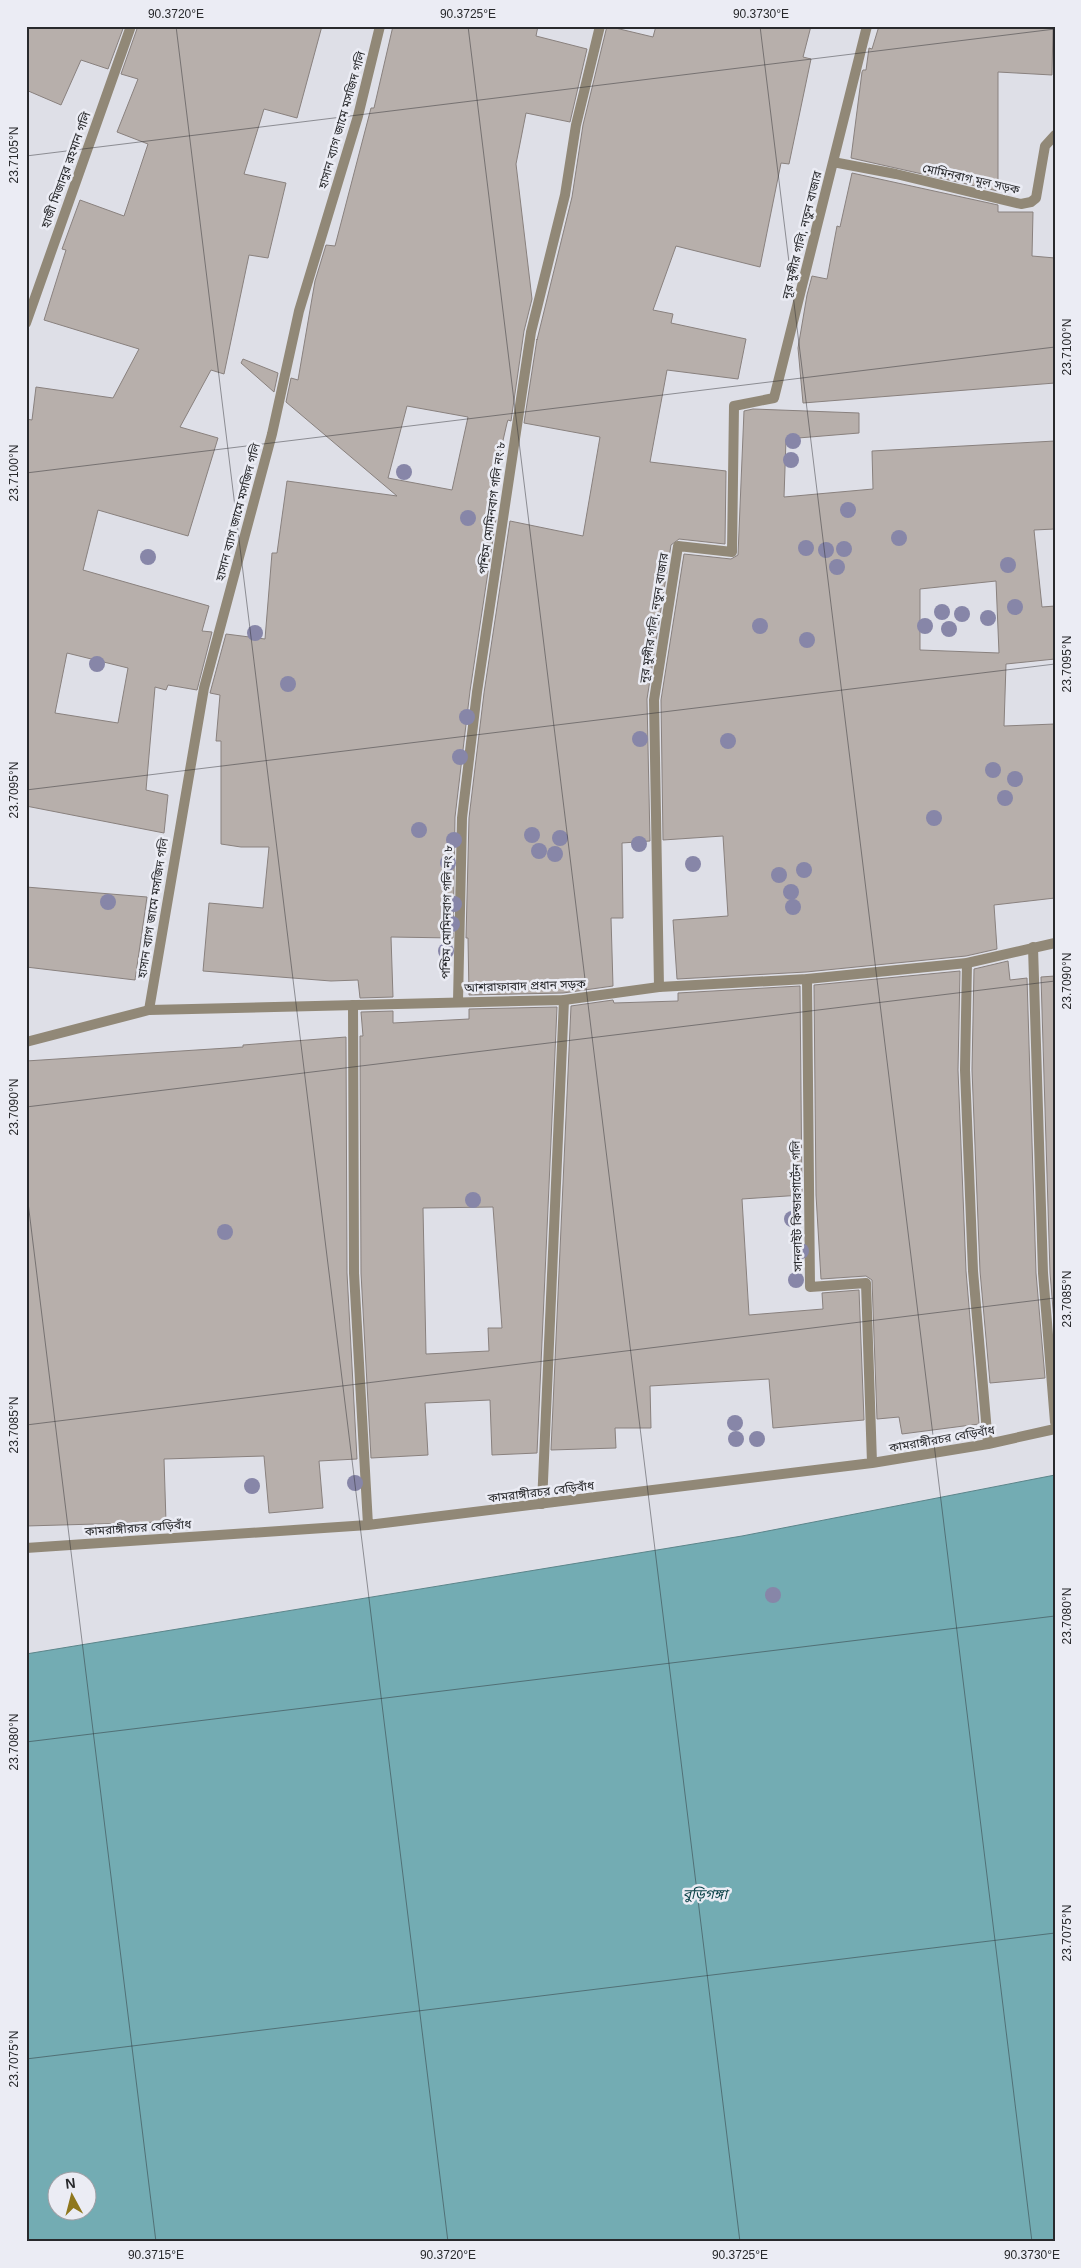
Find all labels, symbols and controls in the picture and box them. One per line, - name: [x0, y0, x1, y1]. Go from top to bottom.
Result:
- text: 90.3720°E: [148, 7, 204, 21]
- text: 90.3725°E: [440, 7, 496, 21]
- text: 90.3730°E: [733, 7, 789, 21]
- street label: হাসান ব্যাগ জামে মসজিদ গলি: [314, 49, 368, 191]
- street label: হাজী মিজানুর রহমান গলি: [37, 109, 95, 231]
- text: 23.7105°N: [7, 127, 21, 183]
- street label: মোমিনবাগ মূল সড়ক: [921, 160, 1021, 198]
- street label: নূর মুন্সীর গলি, নতুন বাজার: [778, 169, 826, 302]
- text: 23.7100°N: [1060, 319, 1074, 375]
- street label: হাসান ব্যাগ জামে মসজিদ গলি: [212, 441, 263, 583]
- street label: পশ্চিম মোমিনবাগ গলি নং ৮: [475, 441, 508, 575]
- text: 23.7100°N: [7, 445, 21, 501]
- street label: নূর মুন্সীর গলি, নতুন বাজার: [636, 551, 673, 685]
- text: 23.7095°N: [1060, 636, 1074, 692]
- text: 23.7095°N: [7, 762, 21, 818]
- street label: হাসান ব্যাগ জামে মসজিদ গলি: [134, 836, 171, 980]
- street label: পশ্চিম মোমিনবাগ গলি নং ৮: [438, 845, 455, 979]
- text: 23.7090°N: [1060, 953, 1074, 1009]
- street label: আশরাফাবাদ প্রধান সড়ক: [463, 977, 586, 995]
- text: 23.7090°N: [7, 1079, 21, 1135]
- street label: সানলাইট কিন্ডারগার্টেন গলি: [788, 1140, 805, 1273]
- text: 23.7085°N: [1060, 1271, 1074, 1327]
- text: 23.7085°N: [7, 1397, 21, 1453]
- street label: কামরাঙ্গীরচর বেড়িবাঁধ: [887, 1422, 997, 1455]
- street label: কামরাঙ্গীরচর বেড়িবাঁধ: [486, 1477, 596, 1506]
- street label: কামরাঙ্গীরচর বেড়িবাঁধ: [83, 1516, 193, 1539]
- text: 23.7080°N: [1060, 1588, 1074, 1644]
- text: 23.7080°N: [7, 1714, 21, 1770]
- water label: বুড়িগঙ্গা: [683, 1886, 730, 1903]
- text: 23.7075°N: [1060, 1905, 1074, 1961]
- text: 23.7075°N: [7, 2031, 21, 2087]
- north arrow: [48, 2170, 98, 2220]
- text: N: [64, 2175, 76, 2192]
- text: 90.3715°E: [128, 2248, 184, 2262]
- text: 90.3720°E: [420, 2248, 476, 2262]
- text: 90.3725°E: [712, 2248, 768, 2262]
- text: 90.3730°E: [1004, 2248, 1060, 2262]

